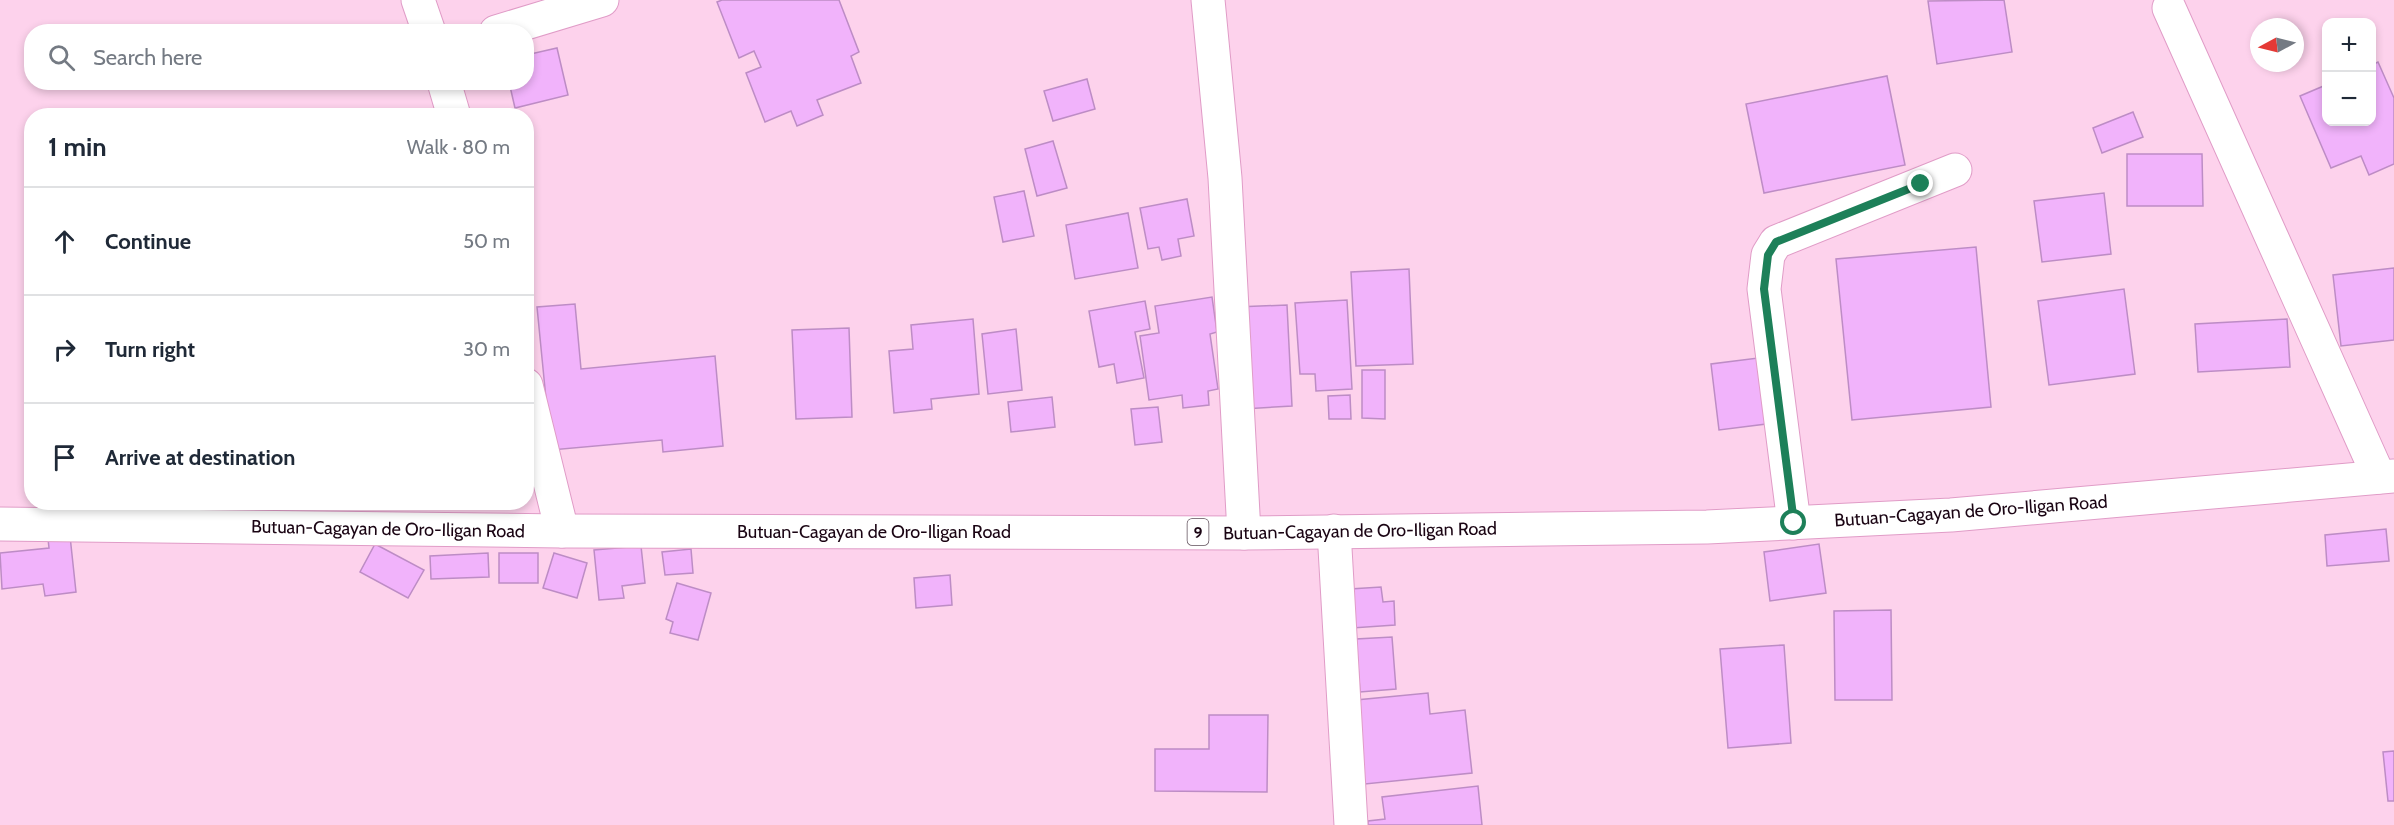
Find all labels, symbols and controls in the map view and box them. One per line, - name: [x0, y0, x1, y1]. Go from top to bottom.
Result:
- north arrow: [2250, 18, 2304, 72]
- map controls: [2322, 18, 2376, 126]
- button: +: [2322, 18, 2376, 72]
- search box: [24, 24, 534, 90]
- icon: search: [45, 41, 78, 74]
- text: Search here: [93, 44, 202, 71]
- button: −: [2322, 72, 2376, 126]
- text: 1 min: [48, 131, 107, 163]
- text: Walk · 80 m: [407, 135, 510, 159]
- route end: [1907, 170, 1933, 196]
- icon: ahead: [48, 225, 81, 258]
- text: Continue: [105, 228, 191, 255]
- text: 50 m: [463, 229, 510, 253]
- icon: right: [48, 333, 81, 366]
- text: Turn right: [105, 336, 195, 363]
- text: 30 m: [463, 337, 510, 361]
- icon: arrive: [48, 441, 81, 474]
- text: Arrive at destination: [105, 444, 295, 471]
- street label: Butuan-Cagayan de Oro-Iligan Road: [1834, 490, 2108, 532]
- route start: [1780, 509, 1806, 535]
- street label: Butuan-Cagayan de Oro-Iligan Road: [251, 516, 525, 542]
- street label: Butuan-Cagayan de Oro-Iligan Road: [1223, 518, 1497, 544]
- road number: 9: [1188, 519, 1208, 545]
- street label: Butuan-Cagayan de Oro-Iligan Road: [737, 521, 1011, 543]

